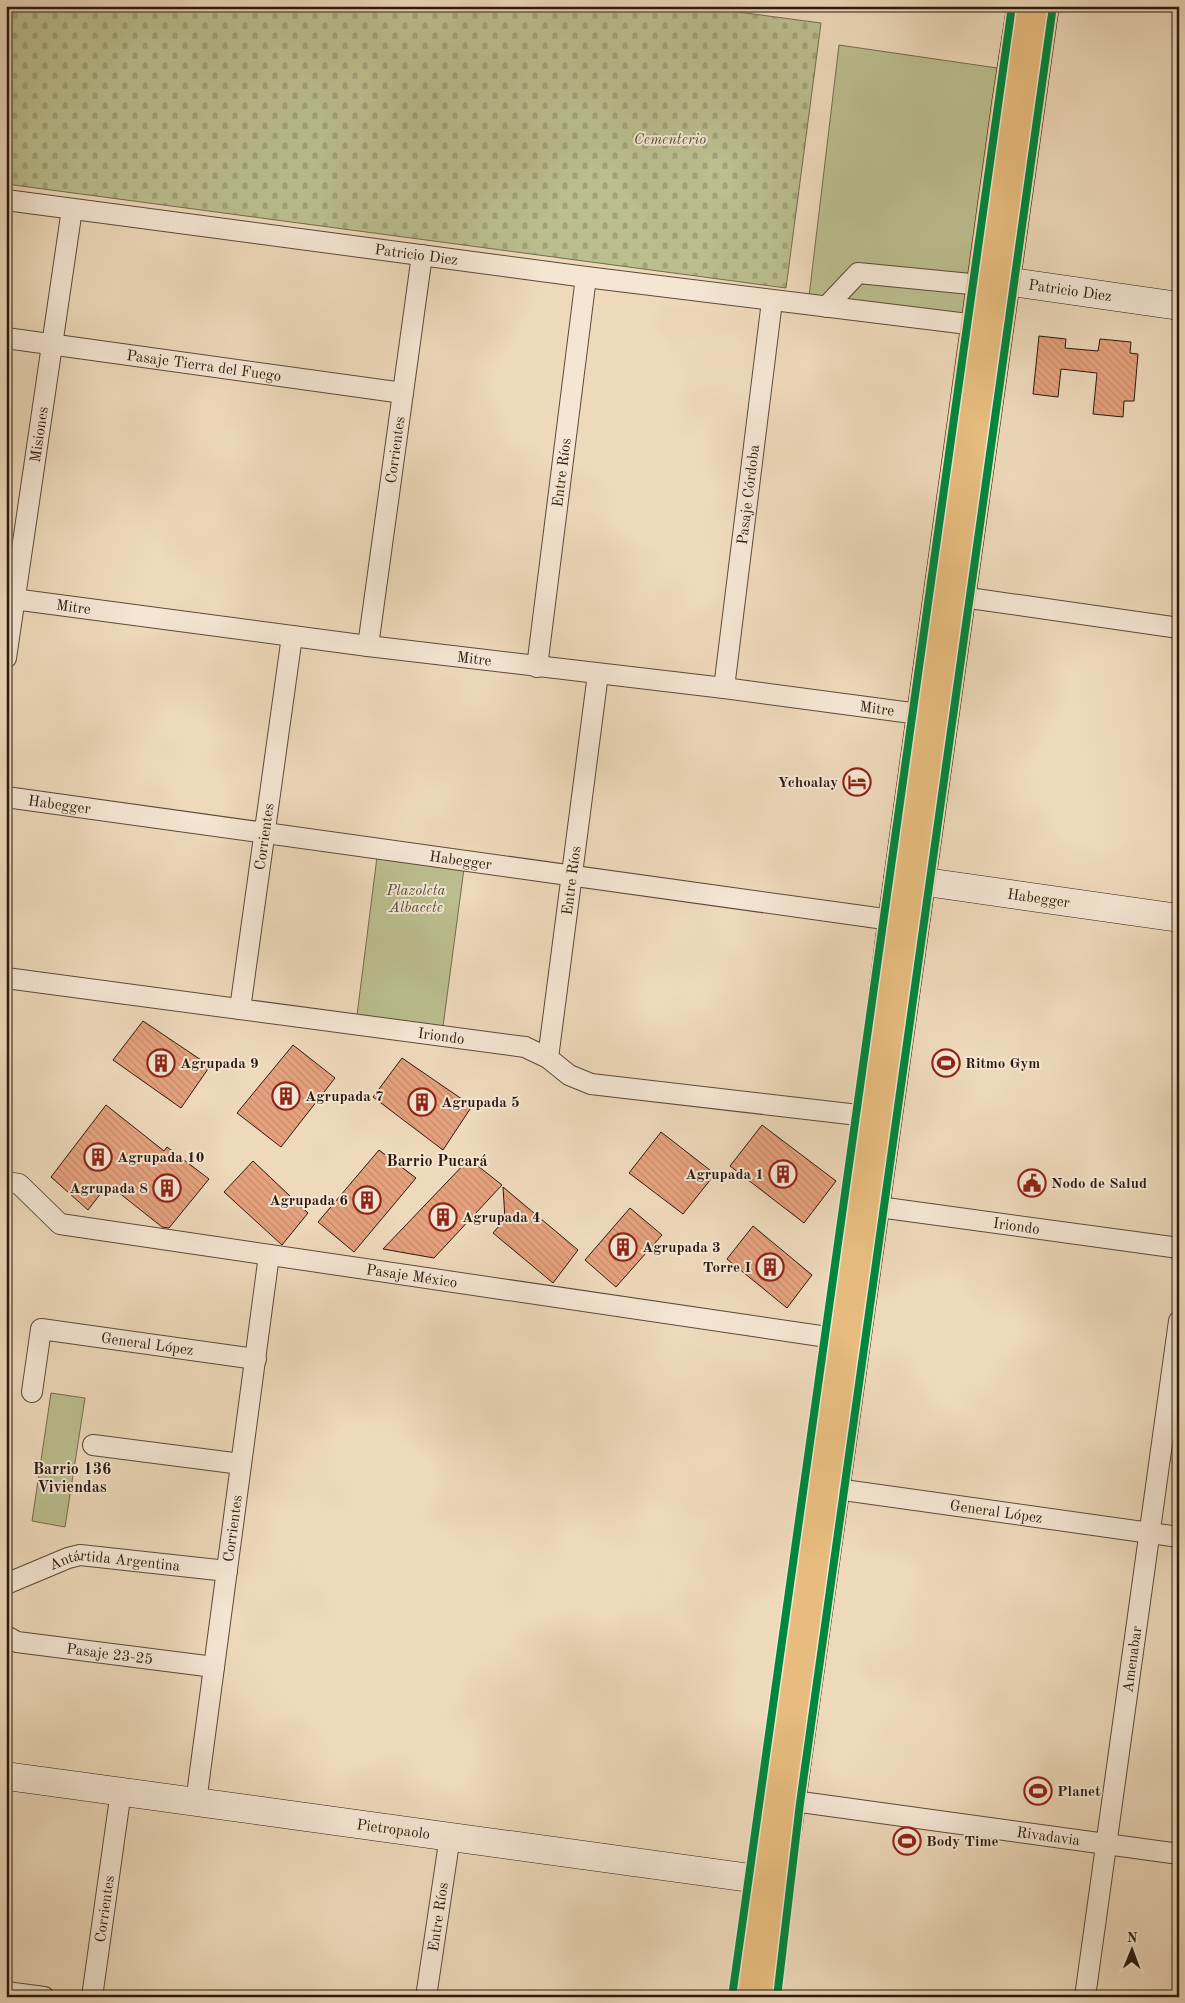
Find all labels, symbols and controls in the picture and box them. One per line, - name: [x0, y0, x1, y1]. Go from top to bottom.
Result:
- park label: Cementerio: [634, 133, 706, 148]
- street label: Patricio Diez: [374, 243, 459, 269]
- street label: Patricio Diez: [1027, 278, 1113, 305]
- street label: Pasaje Tierra del Fuego: [126, 349, 282, 385]
- street label: Misiones: [29, 406, 52, 464]
- street label: Corrientes: [385, 416, 409, 485]
- street label: Entre Ríos: [551, 437, 575, 508]
- street label: Pasaje Córdoba: [736, 443, 763, 546]
- street label: Mitre: [55, 599, 92, 618]
- street label: Mitre: [456, 651, 492, 670]
- street label: Mitre: [858, 700, 895, 720]
- hotel icon: Ychoalay: [842, 767, 872, 797]
- place label: Ychoalay: [778, 776, 838, 791]
- street label: Habegger: [27, 794, 92, 818]
- street label: Corrientes: [253, 802, 278, 871]
- street label: Entre Ríos: [561, 845, 585, 916]
- street label: Habegger: [428, 850, 493, 873]
- park label: Plazoleta Albacete: [385, 884, 446, 916]
- street label: Habegger: [1006, 888, 1071, 911]
- street label: Iriondo: [417, 1027, 465, 1048]
- building icon: Agrupada 9: [146, 1048, 176, 1078]
- sports icon: Ritmo Gym: [931, 1048, 961, 1078]
- place label: Agrupada 9: [180, 1057, 259, 1072]
- place label: Ritmo Gym: [965, 1057, 1040, 1072]
- building icon: Agrupada 7: [271, 1081, 301, 1111]
- building icon: Agrupada 5: [407, 1087, 437, 1117]
- place label: Agrupada 7: [305, 1090, 384, 1105]
- place label: Agrupada 5: [441, 1096, 520, 1111]
- building icon: Agrupada 10: [83, 1142, 113, 1172]
- place label: Agrupada 10: [117, 1151, 204, 1166]
- district label: Barrio Pucará: [386, 1154, 488, 1170]
- building icon: Agrupada 1: [768, 1159, 798, 1189]
- place label: Agrupada 1: [685, 1168, 764, 1183]
- public building icon: Nodo de Salud: [1017, 1168, 1047, 1198]
- building icon: Agrupada 8: [152, 1173, 182, 1203]
- place label: Nodo de Salud: [1051, 1177, 1147, 1192]
- place label: Agrupada 8: [69, 1182, 148, 1197]
- building icon: Agrupada 6: [352, 1185, 382, 1215]
- place label: Agrupada 6: [269, 1194, 348, 1209]
- building icon: Agrupada 4: [428, 1202, 458, 1232]
- place label: Agrupada 4: [462, 1211, 541, 1226]
- street label: Iriondo: [992, 1217, 1041, 1238]
- building icon: Agrupada 3: [608, 1232, 638, 1262]
- place label: Agrupada 3: [642, 1241, 721, 1256]
- building icon: Torre I: [755, 1252, 785, 1282]
- place label: Torre I: [703, 1261, 751, 1276]
- street label: Pasaje México: [365, 1263, 458, 1291]
- street label: General López: [100, 1331, 194, 1359]
- district label: Barrio 136 Viviendas: [33, 1462, 111, 1496]
- street label: Corrientes: [222, 1494, 246, 1563]
- street label: General López: [949, 1499, 1043, 1527]
- street label: Antártida Argentina: [48, 1549, 181, 1575]
- street label: Amenabar: [1121, 1625, 1145, 1694]
- street label: Pasaje 23-25: [65, 1642, 154, 1668]
- sports icon: Planet: [1023, 1776, 1053, 1806]
- place label: Planet: [1057, 1785, 1101, 1800]
- street label: Pietropaolo: [355, 1818, 431, 1843]
- sports icon: Body Time: [892, 1826, 922, 1856]
- street label: Rivadavia: [1016, 1826, 1082, 1849]
- place label: Body Time: [926, 1835, 999, 1850]
- street label: Corrientes: [94, 1875, 118, 1944]
- street label: Entre Ríos: [427, 1881, 452, 1953]
- north arrow: [1108, 1926, 1158, 1976]
- text: N: [1127, 1931, 1138, 1945]

